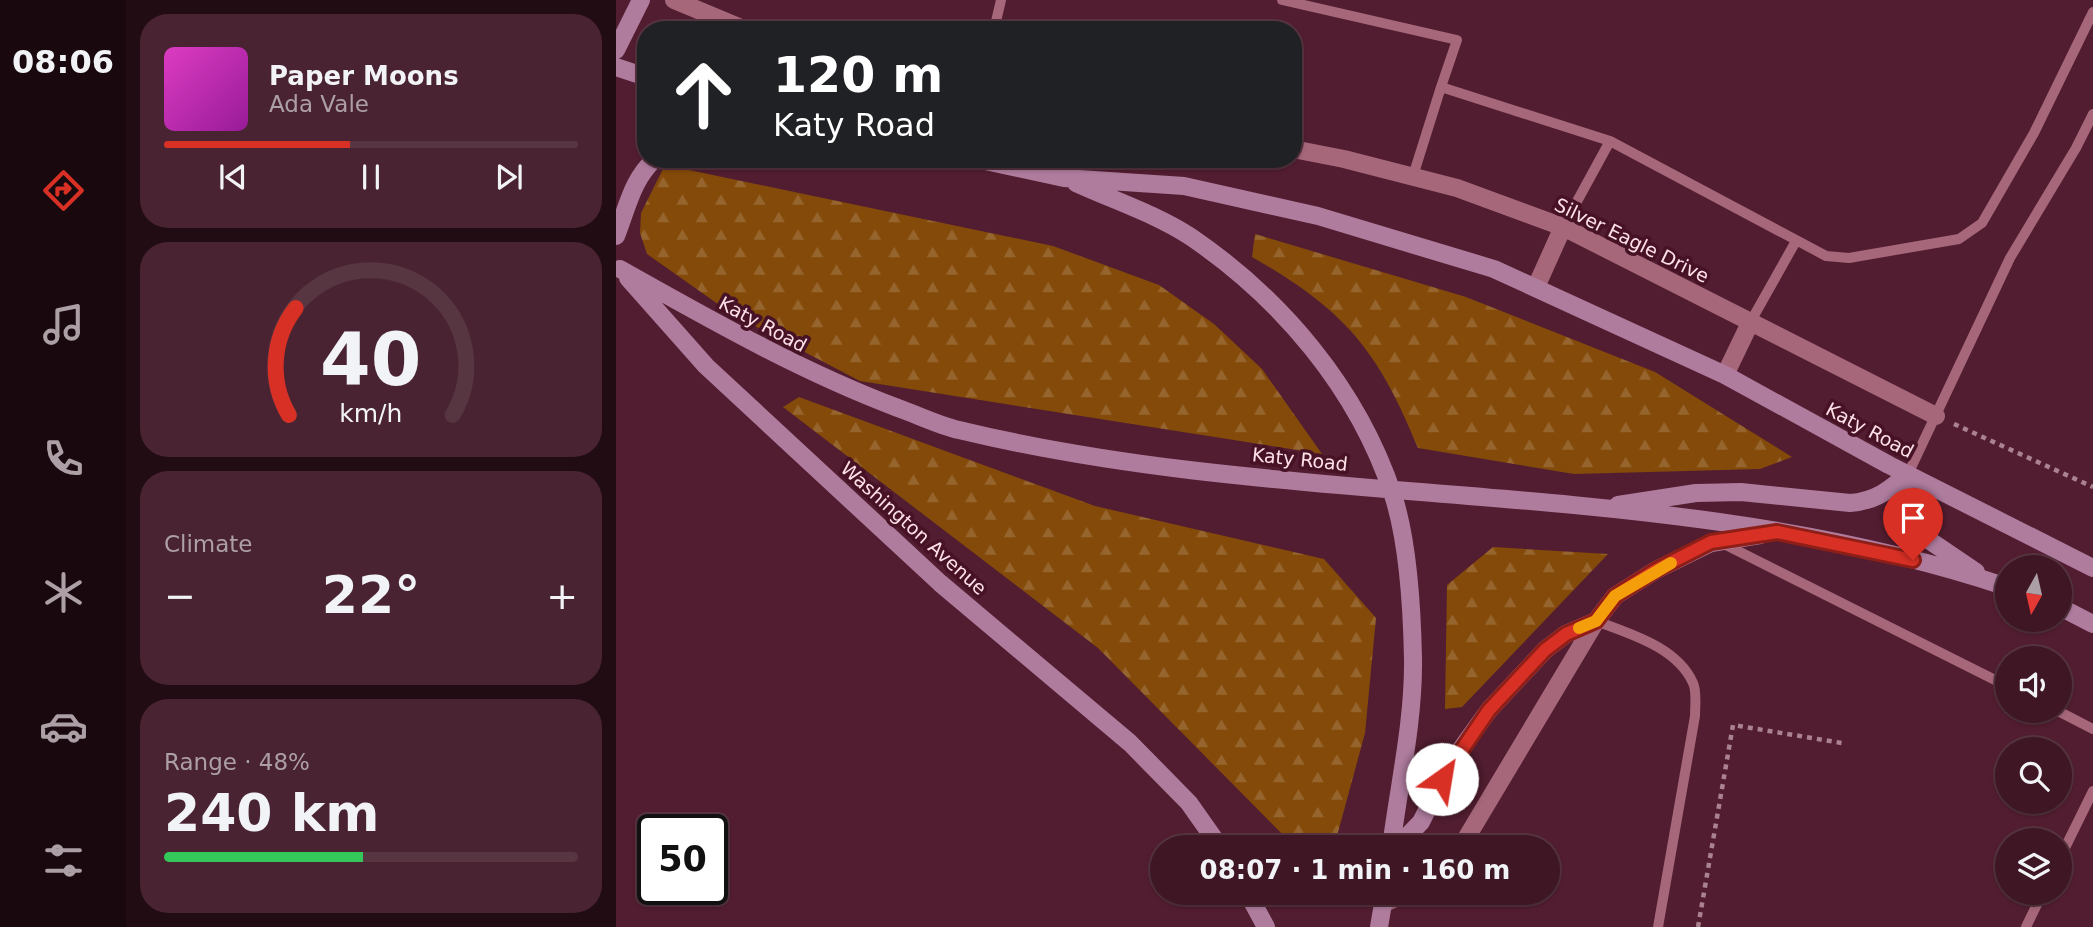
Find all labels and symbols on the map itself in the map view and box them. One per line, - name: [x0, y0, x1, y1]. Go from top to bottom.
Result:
- street label: Silver Eagle Drive: [1551, 193, 1713, 287]
- street label: Katy Road: [715, 292, 811, 356]
- street label: Katy Road: [1822, 398, 1918, 462]
- street label: Katy Road: [1251, 443, 1349, 475]
- street label: Washington Avenue: [837, 457, 991, 599]
- pin: [1883, 488, 1943, 560]
- north arrow: [1995, 555, 2072, 632]
- position arrow: [1405, 742, 1479, 816]
- speed limit sign: 50: [637, 814, 728, 905]

